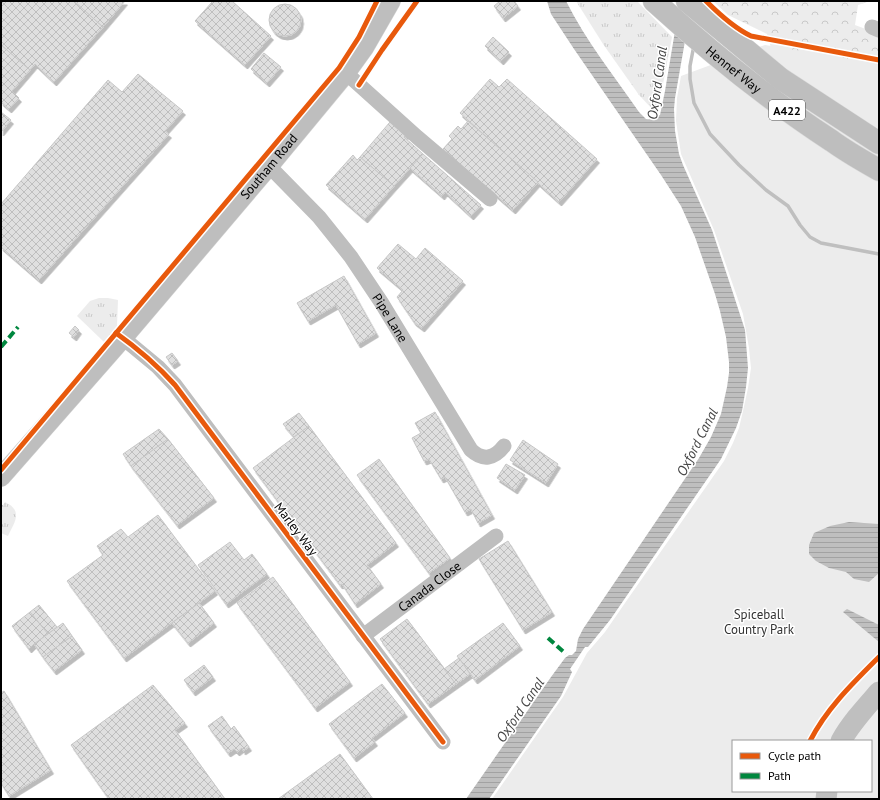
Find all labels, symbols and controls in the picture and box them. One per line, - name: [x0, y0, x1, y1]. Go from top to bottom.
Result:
- street label: Hennef Way: [703, 42, 765, 97]
- water label: Oxford Canal: [643, 45, 671, 121]
- road number: A422: [769, 100, 805, 120]
- street label: Southam Road: [236, 130, 301, 203]
- street label: Pipe Lane: [369, 290, 412, 345]
- water label: Oxford Canal: [672, 405, 722, 479]
- street label: Marley Way: [270, 499, 322, 559]
- street label: Canada Close: [394, 557, 464, 615]
- park label: Spiceball Country Park: [724, 606, 795, 638]
- water label: Oxford Canal: [492, 674, 548, 746]
- legend: [732, 740, 872, 792]
- text: Cycle path: [768, 748, 821, 763]
- text: Path: [768, 768, 791, 783]

